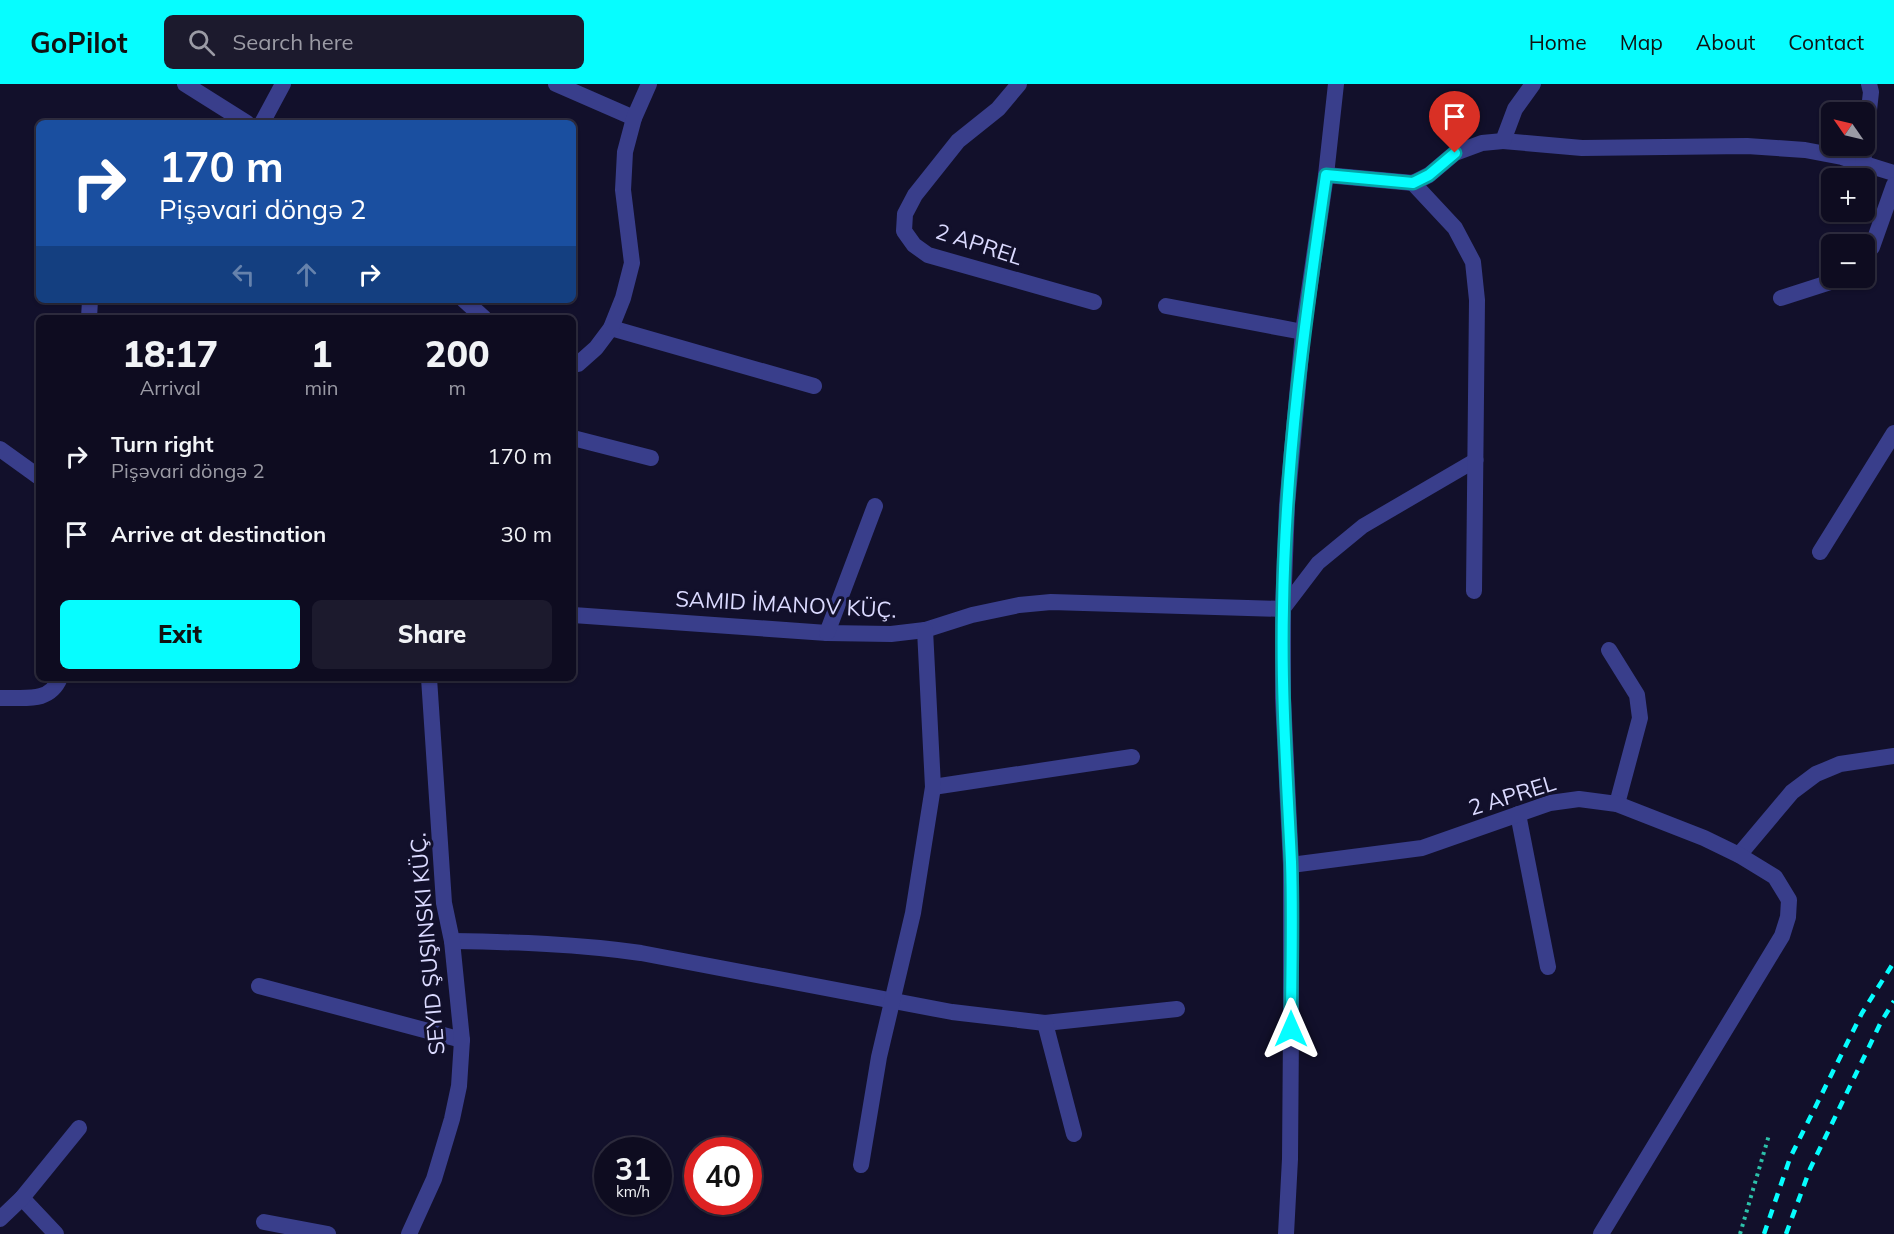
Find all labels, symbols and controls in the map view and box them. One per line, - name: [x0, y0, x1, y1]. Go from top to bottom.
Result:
- search box: [164, 15, 584, 69]
- text: GoPilot: [30, 25, 128, 60]
- icon: search: [185, 26, 218, 59]
- text: Search here: [233, 28, 354, 56]
- text: Home: [1529, 29, 1587, 55]
- text: Map: [1620, 29, 1663, 55]
- text: About: [1696, 29, 1755, 55]
- text: Contact: [1788, 29, 1864, 55]
- pin: [1429, 91, 1480, 153]
- icon: arrive: [1438, 100, 1471, 133]
- north arrow: [1821, 102, 1875, 156]
- map controls: [1821, 102, 1875, 288]
- text: 170 m: [159, 140, 284, 193]
- icon: right: [60, 144, 138, 222]
- button: +: [1821, 168, 1875, 222]
- text: Pişəvari döngə 2: [159, 192, 366, 226]
- street label: 2 APREL: [932, 217, 1026, 271]
- button: −: [1821, 234, 1875, 288]
- icon: left: [227, 258, 260, 291]
- icon: ahead: [290, 258, 323, 291]
- icon: right: [353, 258, 386, 291]
- text: 18:17: [122, 331, 218, 376]
- text: 1: [311, 331, 332, 376]
- text: 200: [425, 331, 490, 376]
- text: Arrival: [140, 375, 201, 400]
- text: min: [304, 375, 339, 400]
- text: m: [448, 375, 466, 400]
- text: Turn right: [111, 430, 214, 458]
- icon: right: [60, 440, 93, 473]
- text: 170 m: [487, 442, 552, 470]
- text: Pişəvari döngə 2: [111, 458, 264, 483]
- icon: arrive: [60, 518, 93, 551]
- text: Arrive at destination: [111, 520, 326, 548]
- text: 30 m: [501, 520, 552, 548]
- street label: SAMID İMANOV KÜÇ.: [675, 584, 897, 624]
- button: Exit: [60, 600, 300, 669]
- button: Share: [312, 600, 552, 669]
- street label: 2 APREL: [1465, 769, 1559, 821]
- street label: SEYID ŞUŞINSKI KÜÇ.: [403, 832, 451, 1056]
- position arrow: [1259, 997, 1323, 1061]
- speed limit sign: 40: [684, 1137, 762, 1215]
- text: 31: [615, 1150, 651, 1188]
- text: km/h: [616, 1182, 650, 1201]

